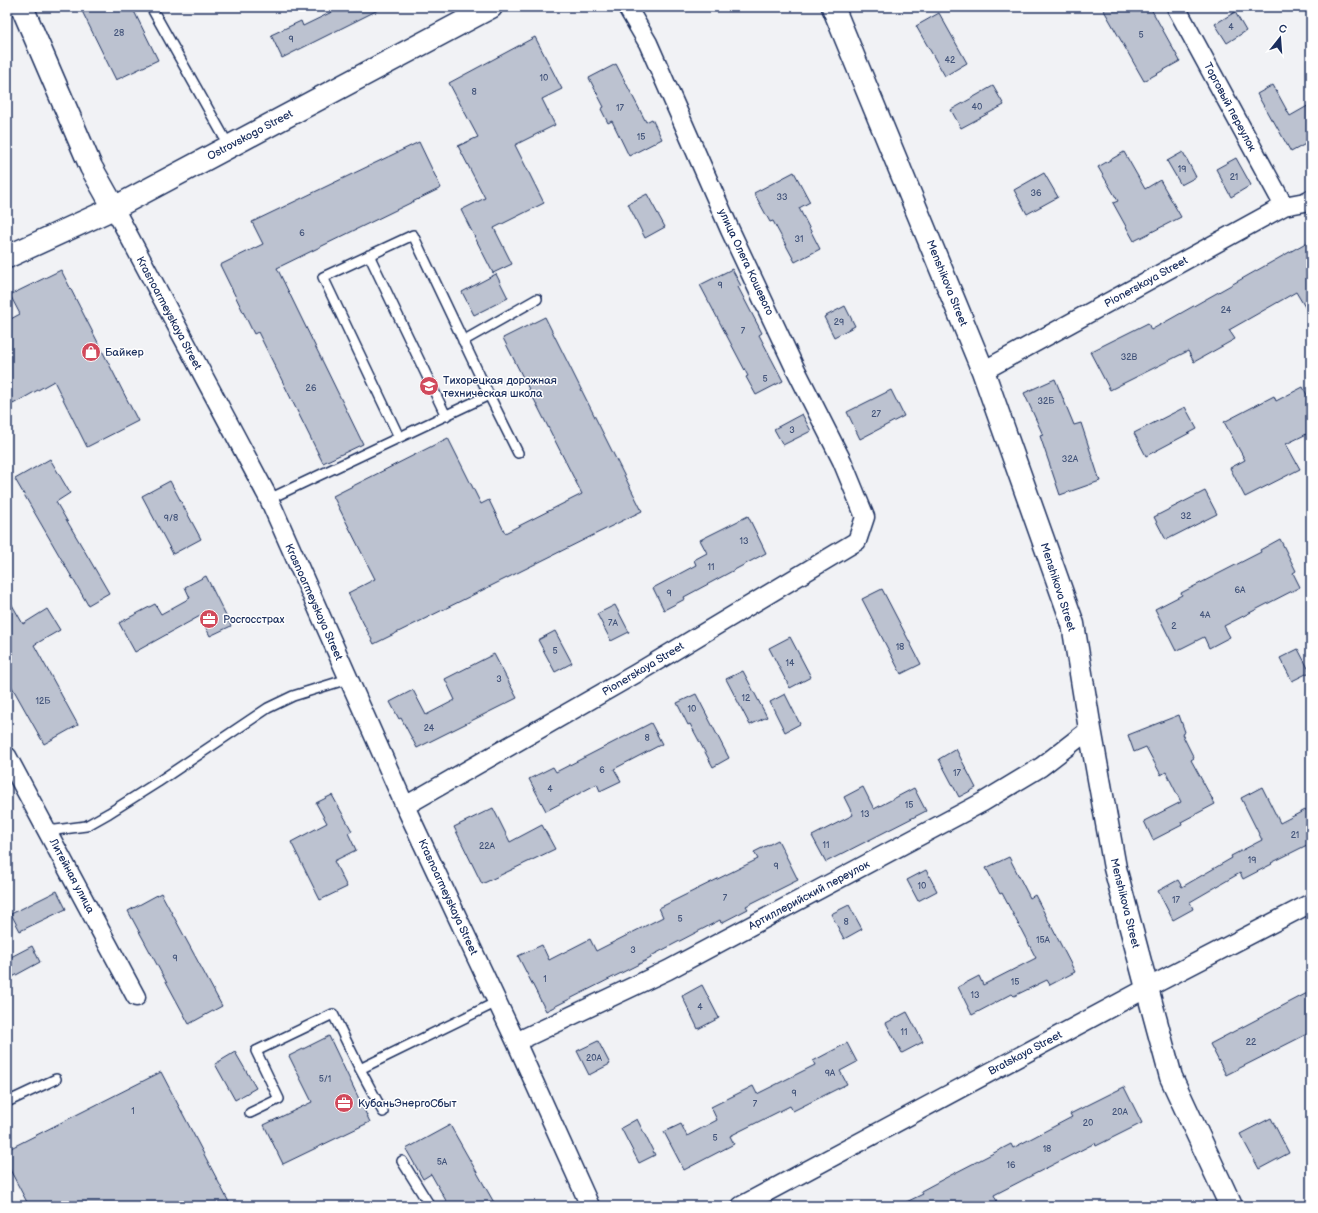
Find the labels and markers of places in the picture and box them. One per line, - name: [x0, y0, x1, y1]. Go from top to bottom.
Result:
- shop icon: Байкер: [80, 341, 102, 363]
- place label: Байкер: [105, 346, 144, 359]
- place label: Тихорецкая дорожная техническая школа: [443, 374, 557, 400]
- school or university icon: Тихорецкая дорожная техническая школа: [418, 375, 440, 397]
- office icon: Росгосстрах: [198, 608, 220, 630]
- place label: Росгосстрах: [223, 613, 284, 626]
- office icon: КубаньЭнергоСбыт: [333, 1092, 355, 1114]
- place label: КубаньЭнергоСбыт: [358, 1097, 457, 1110]

